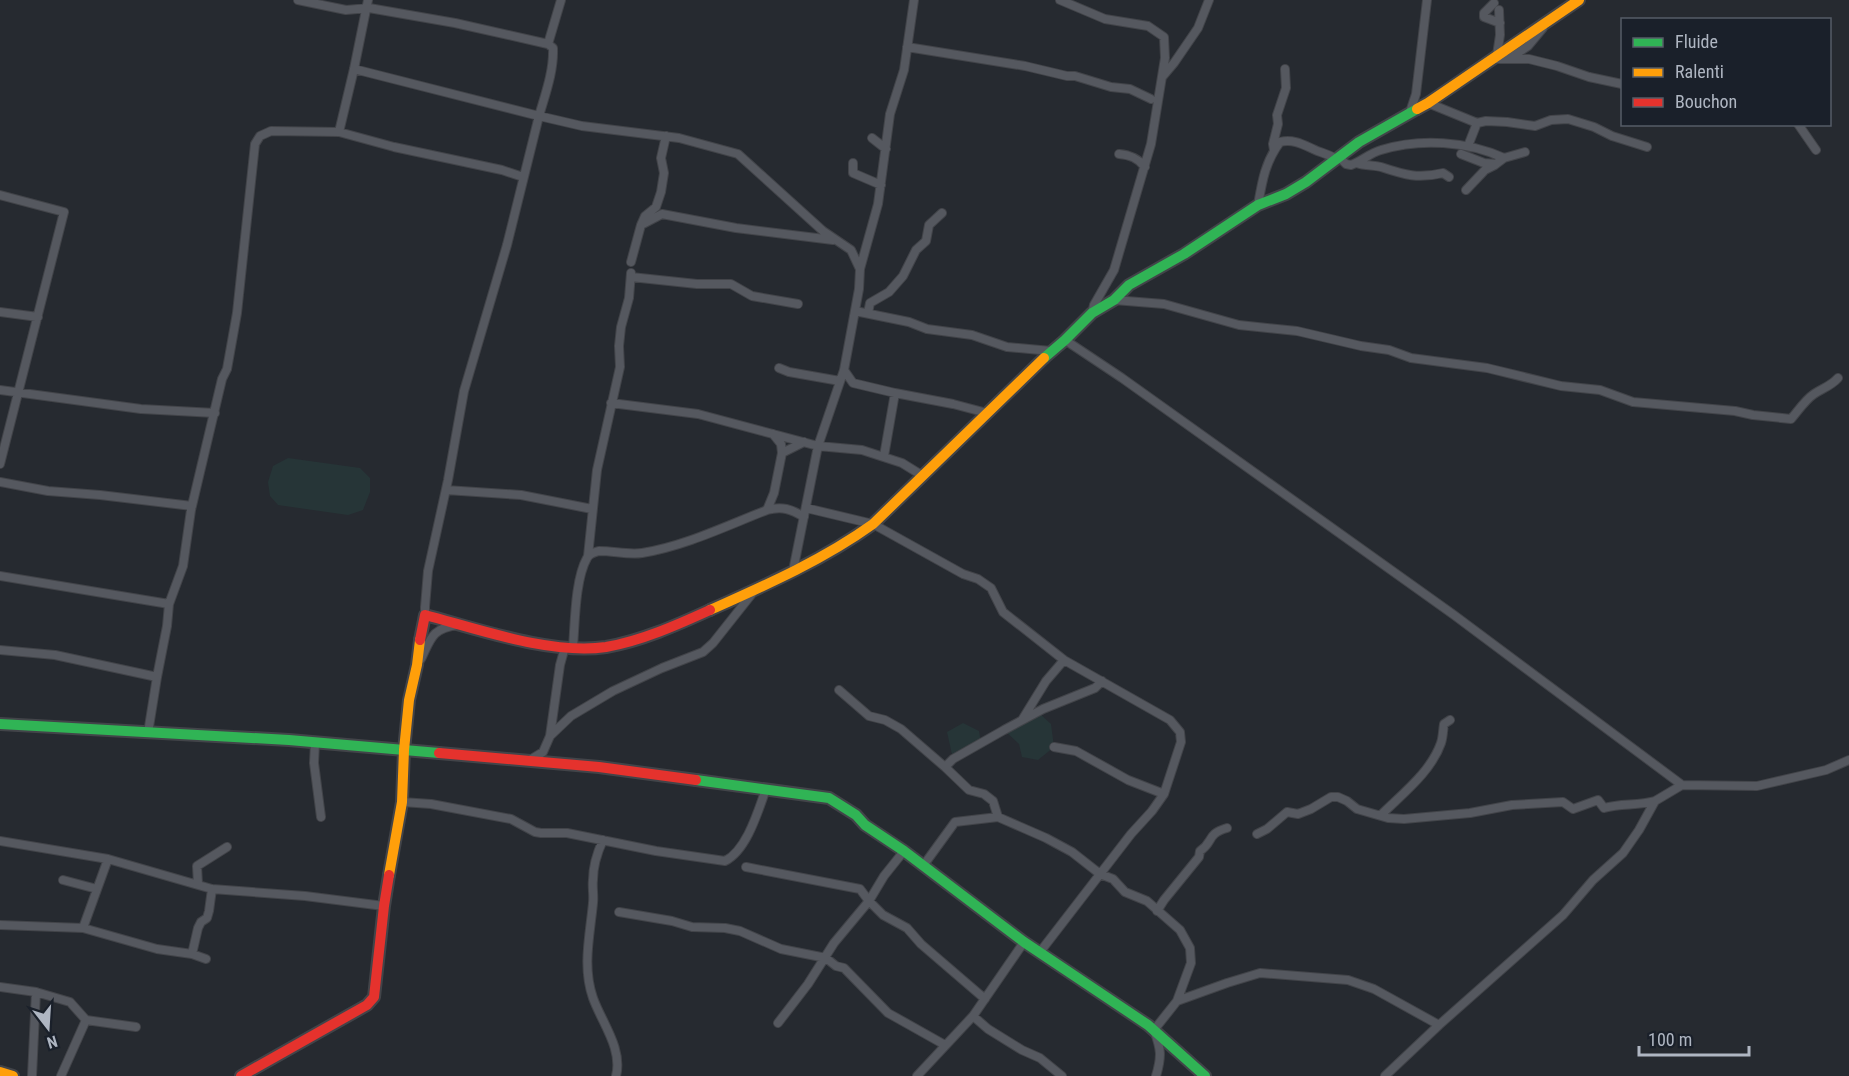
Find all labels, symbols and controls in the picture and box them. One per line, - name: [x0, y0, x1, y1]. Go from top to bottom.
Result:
- legend: [1621, 18, 1831, 126]
- text: Fluide: [1675, 31, 1718, 52]
- text: Ralenti: [1675, 61, 1724, 82]
- text: Bouchon: [1675, 91, 1737, 112]
- north arrow: [18, 998, 78, 1058]
- scale bar: [1639, 1019, 1748, 1057]
- text: 100 m: [1648, 1029, 1692, 1050]
- text: N: [45, 1031, 60, 1052]

